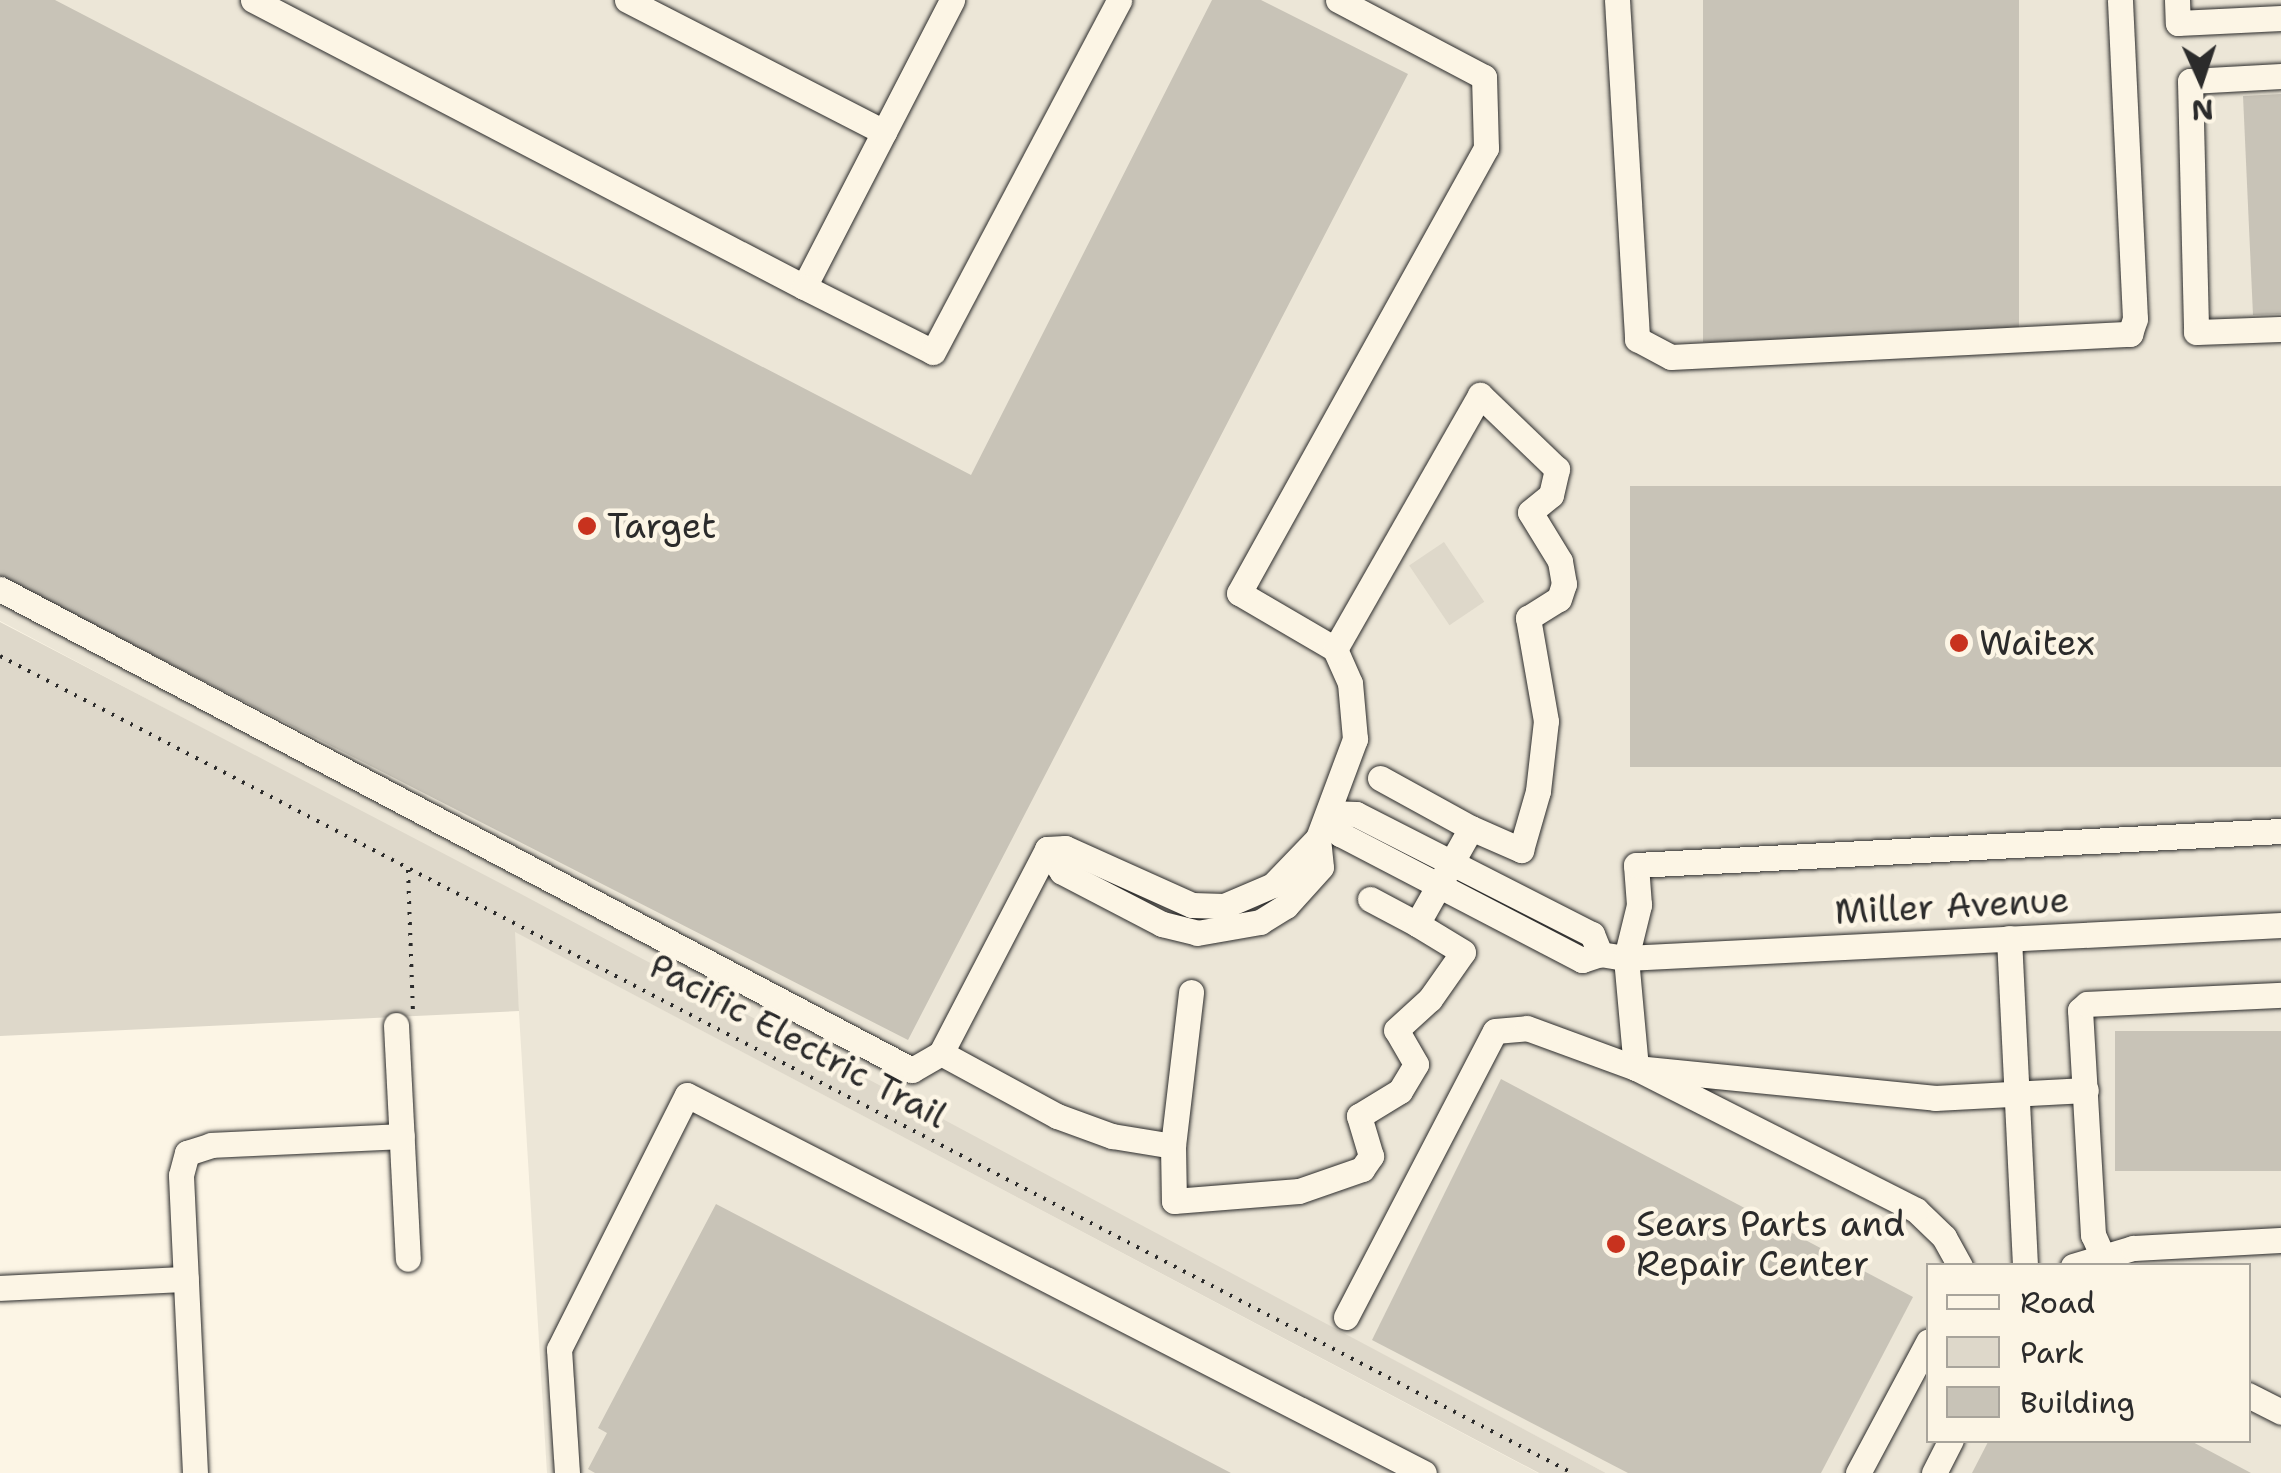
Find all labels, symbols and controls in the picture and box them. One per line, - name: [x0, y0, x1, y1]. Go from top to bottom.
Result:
- north arrow: [2151, 30, 2251, 130]
- text: N: [2190, 90, 2215, 130]
- place label: Target: [607, 505, 717, 547]
- marker: Target: [576, 515, 598, 537]
- place label: Waitex: [1979, 622, 2095, 664]
- marker: Waitex: [1948, 632, 1970, 654]
- street label: Miller Avenue: [1834, 879, 2070, 933]
- street label: Pacific Electric Trail: [642, 945, 954, 1137]
- place label: Sears Parts and Repair Center: [1636, 1203, 1905, 1285]
- marker: Sears Parts and Repair Center: [1605, 1233, 1627, 1255]
- legend: [1926, 1263, 2251, 1443]
- text: Road: [2020, 1282, 2095, 1323]
- text: Park: [2020, 1332, 2084, 1373]
- text: Building: [2020, 1382, 2135, 1423]

